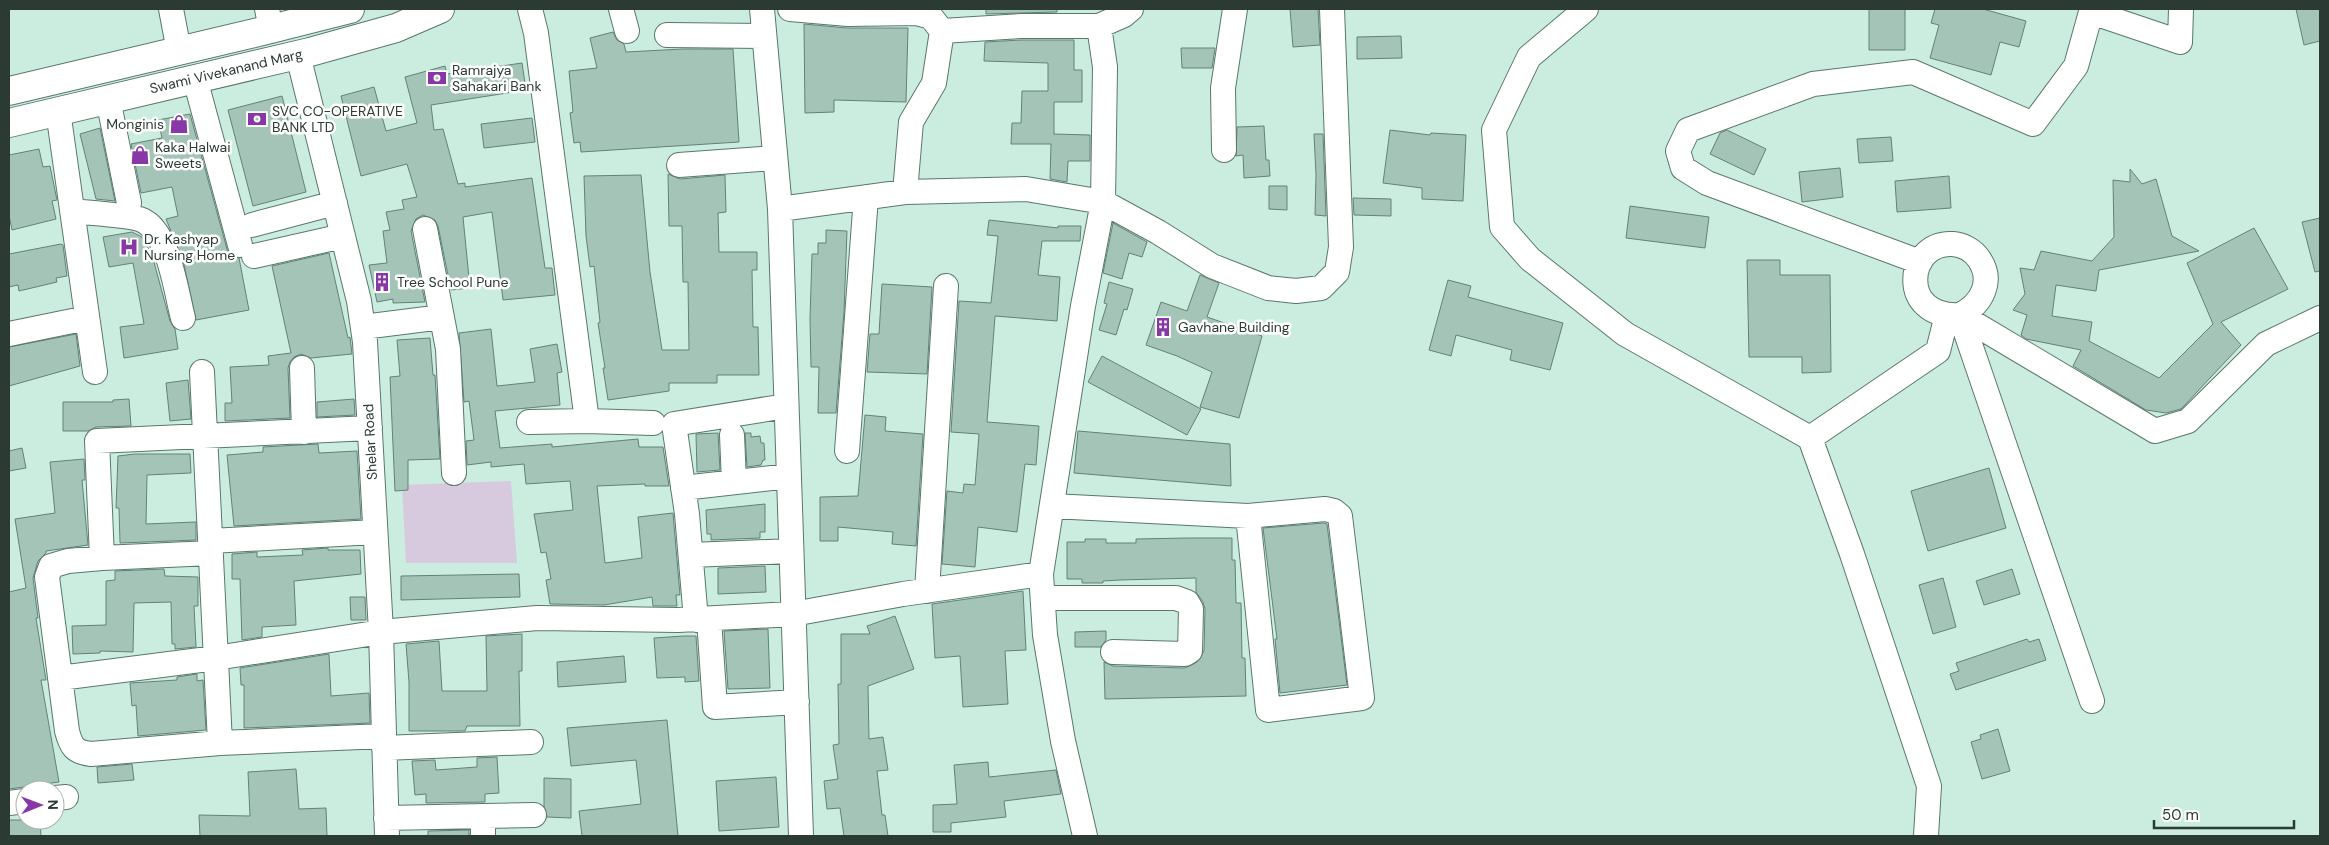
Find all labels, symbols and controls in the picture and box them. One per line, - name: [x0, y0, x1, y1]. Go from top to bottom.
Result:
- street label: Swami Vivekanand Marg: [148, 45, 304, 97]
- place label: Ramrajya Sahakari Bank: [452, 61, 541, 95]
- bank icon: Ramrajya Sahakari Bank: [426, 67, 448, 89]
- place label: SVC CO-OPERATIVE BANK LTD: [272, 102, 403, 136]
- bank icon: SVC CO-OPERATIVE BANK LTD: [246, 108, 268, 130]
- shop icon: Monginis: [168, 113, 190, 135]
- place label: Monginis: [106, 115, 164, 133]
- place label: Kaka Halwai Sweets: [155, 138, 231, 172]
- shop icon: Kaka Halwai Sweets: [129, 144, 151, 166]
- place label: Dr. Kashyap Nursing Home: [144, 230, 235, 264]
- hospital icon: Dr. Kashyap Nursing Home: [118, 236, 140, 258]
- building icon: Tree School Pune: [371, 271, 393, 293]
- place label: Tree School Pune: [397, 273, 508, 291]
- building icon: Gavhane Building: [1152, 316, 1174, 338]
- place label: Gavhane Building: [1178, 318, 1290, 336]
- street label: Shelar Road: [359, 403, 381, 481]
- north arrow: [15, 780, 65, 830]
- scale bar: [2154, 798, 2294, 830]
- text: N: [44, 800, 62, 810]
- text: 50 m: [2162, 805, 2199, 825]

